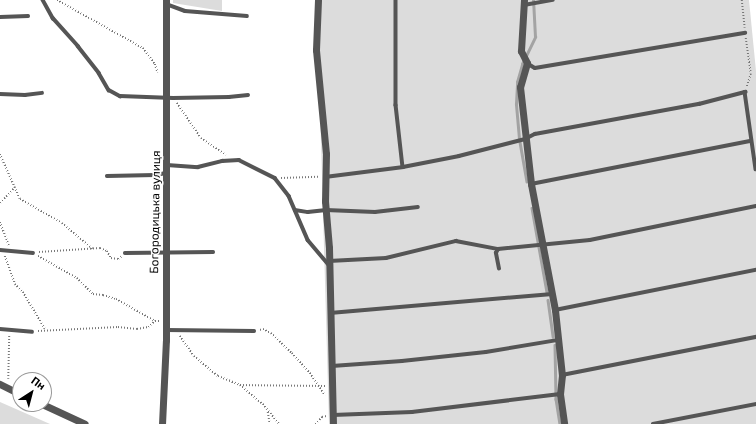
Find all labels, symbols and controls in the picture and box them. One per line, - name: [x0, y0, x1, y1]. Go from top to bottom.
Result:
- street label: Богородицька вулиця: [147, 150, 163, 274]
- north arrow: [12, 372, 52, 412]
- text: Пн: [29, 373, 48, 392]

